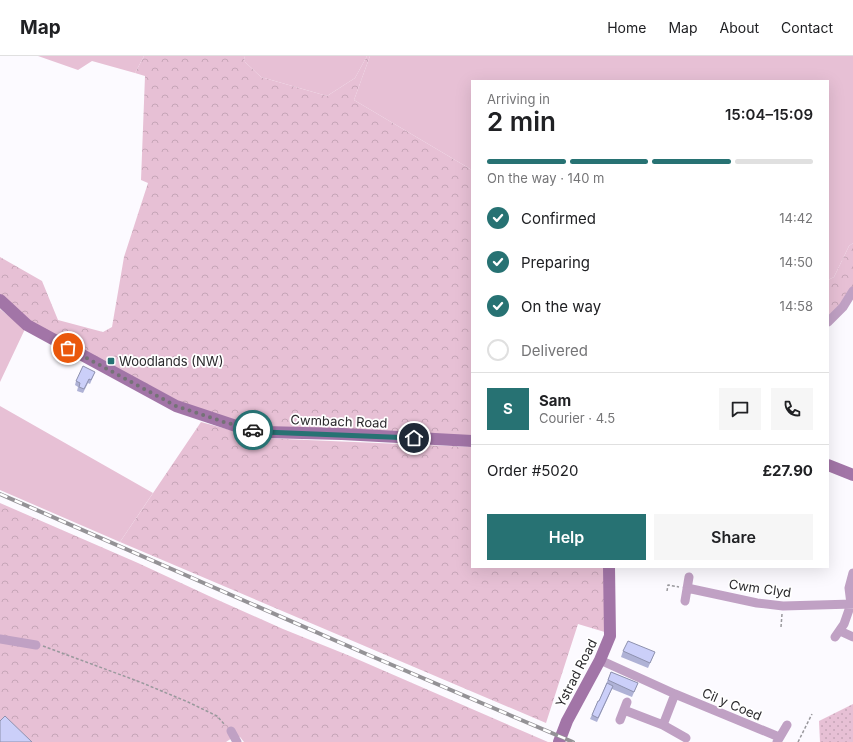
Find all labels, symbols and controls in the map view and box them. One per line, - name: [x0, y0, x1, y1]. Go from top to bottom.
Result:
- text: Map: [20, 16, 61, 39]
- text: Home: [607, 19, 646, 36]
- text: Map: [668, 19, 698, 36]
- text: About: [720, 19, 759, 36]
- text: Contact: [781, 19, 833, 36]
- text: Arriving in: [487, 91, 550, 107]
- text: 15:04–15:09: [725, 105, 813, 124]
- text: 2 min: [487, 106, 556, 137]
- text: On the way · 140 m: [487, 170, 605, 186]
- icon: check: [487, 207, 509, 229]
- text: Confirmed: [521, 209, 596, 228]
- text: 14:42: [779, 210, 813, 226]
- icon: check: [487, 251, 509, 273]
- text: Preparing: [521, 253, 590, 272]
- text: 14:50: [779, 254, 813, 270]
- icon: check: [487, 295, 509, 317]
- text: On the way: [521, 297, 601, 316]
- text: 14:58: [780, 298, 813, 314]
- pin: [51, 331, 85, 365]
- icon: bag: [57, 337, 79, 359]
- text: Delivered: [521, 341, 588, 360]
- place label: Woodlands (NW): [119, 353, 223, 369]
- marker: Woodlands (NW): [106, 356, 116, 366]
- button: chat: [719, 388, 761, 430]
- button: phone: [771, 388, 813, 430]
- text: Sam: [539, 391, 571, 410]
- text: S: [503, 399, 513, 418]
- courier: [233, 410, 273, 450]
- text: Courier · 4.5: [539, 410, 615, 426]
- street label: Cwmbach Road: [290, 411, 388, 431]
- icon: car: [242, 419, 264, 441]
- pin: [397, 421, 431, 455]
- icon: home: [403, 427, 425, 449]
- text: Order #5020: [487, 461, 578, 480]
- text: £27.90: [762, 461, 813, 480]
- button: Help: [487, 514, 646, 560]
- button: Share: [654, 514, 813, 560]
- street label: Cwm Clyd: [728, 576, 792, 600]
- street label: Ystrad Road: [552, 636, 600, 710]
- street label: Cil y Coed: [700, 684, 764, 724]

